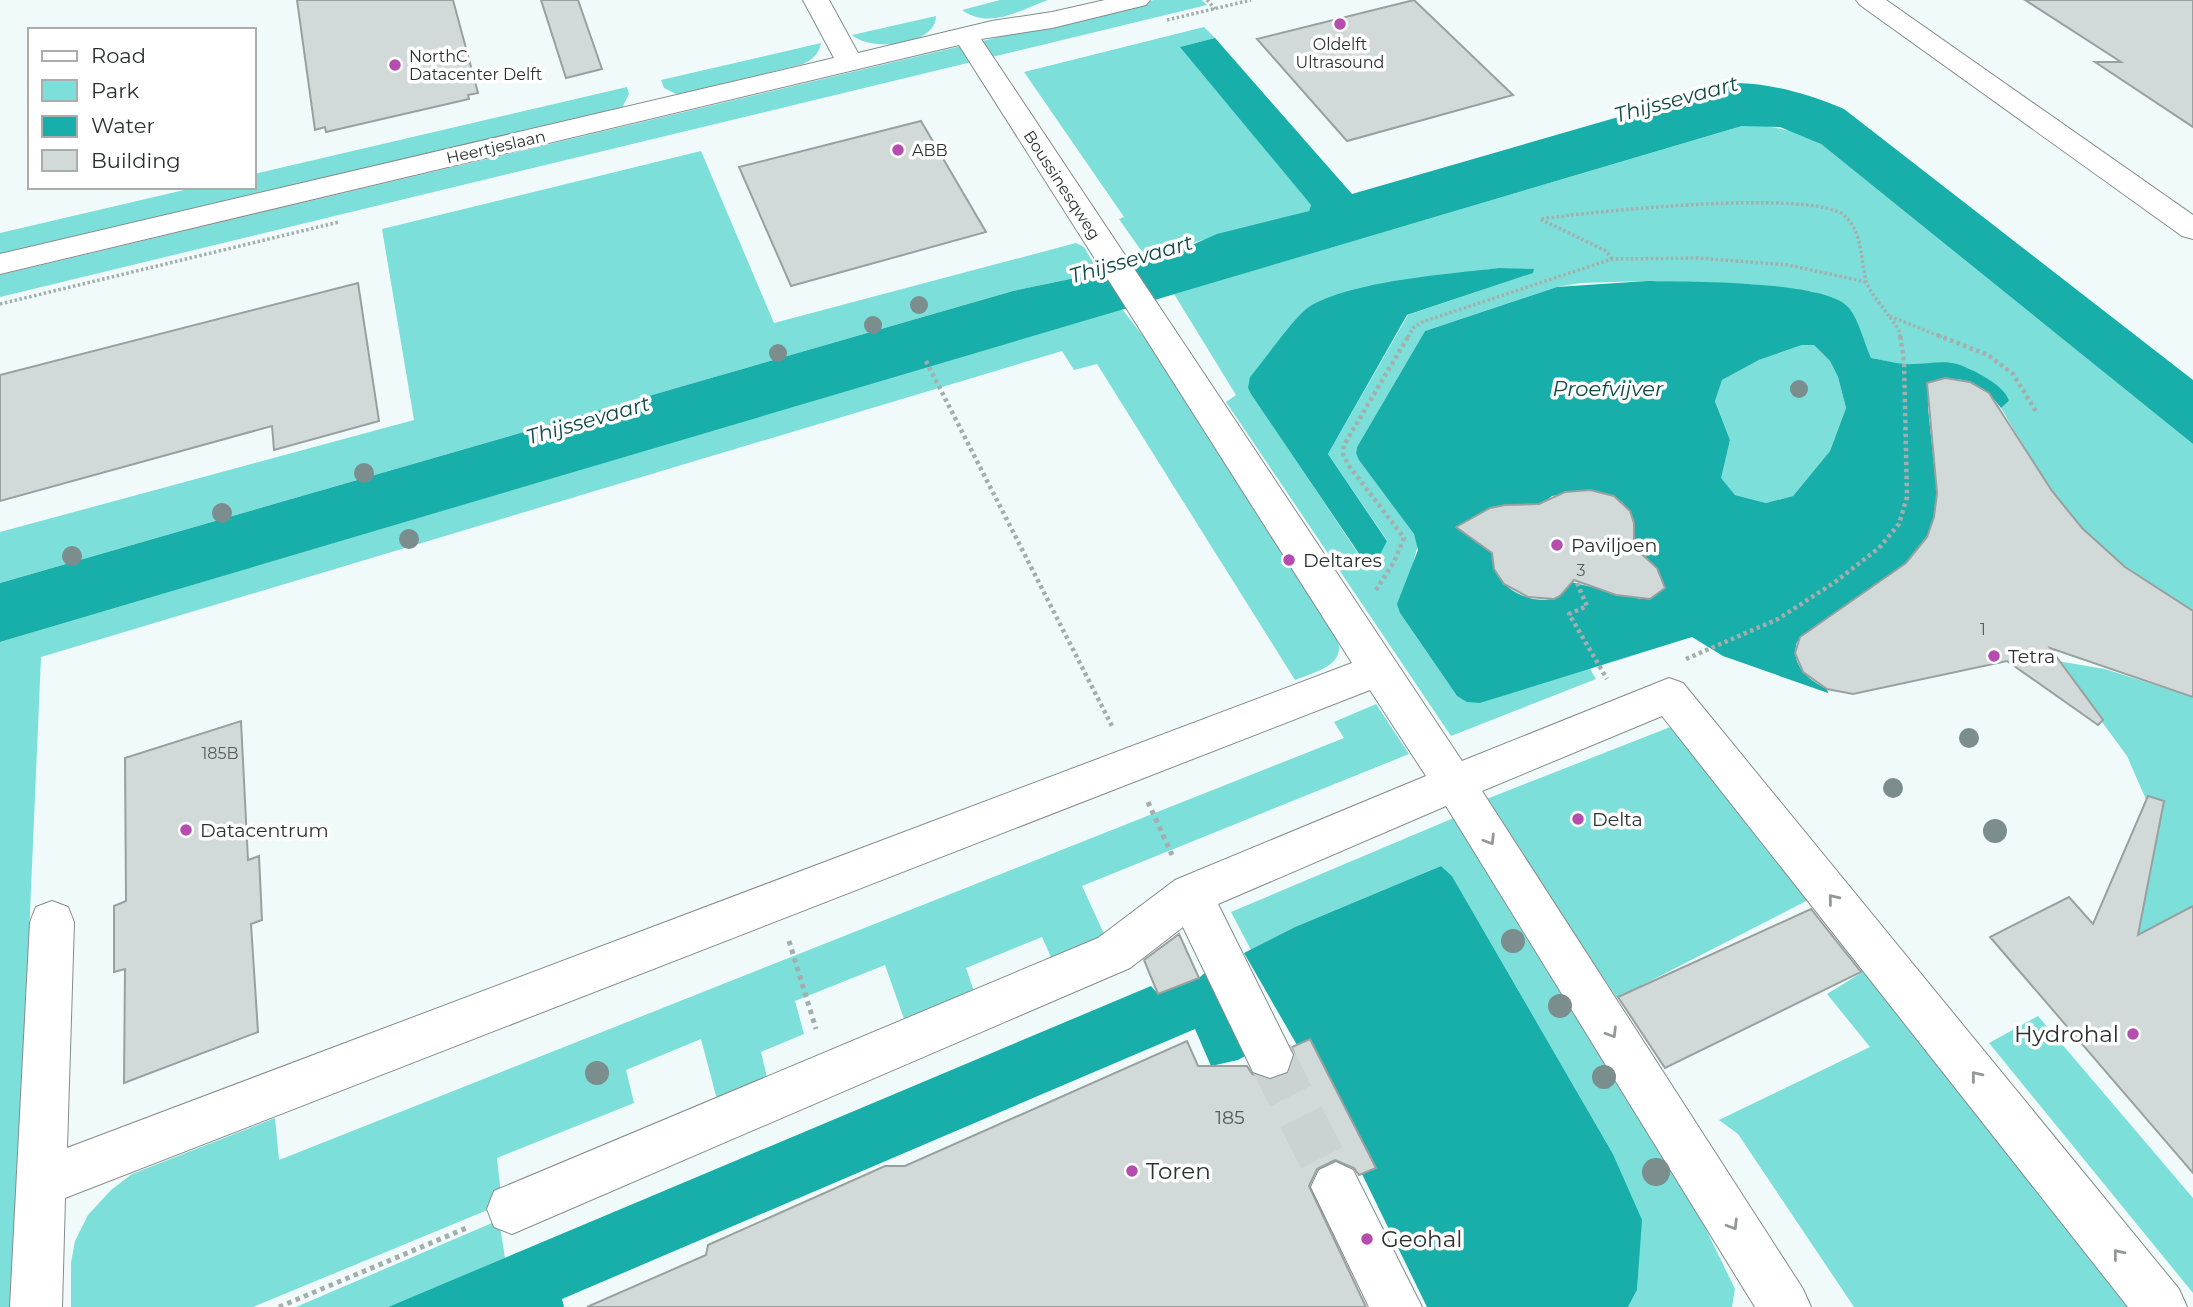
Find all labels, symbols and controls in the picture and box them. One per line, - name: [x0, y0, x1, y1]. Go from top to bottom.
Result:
- marker: Oldelft Ultrasound: [1332, 16, 1348, 32]
- legend: [28, 28, 256, 189]
- place label: Oldelft Ultrasound: [1296, 35, 1384, 72]
- text: Road: [91, 43, 146, 68]
- place label: NorthC Datacenter Delft: [409, 47, 543, 84]
- marker: NorthC Datacenter Delft: [387, 57, 403, 73]
- water label: Thijssevaart: [1611, 70, 1741, 128]
- text: Park: [91, 78, 139, 103]
- text: Water: [91, 113, 155, 138]
- street label: Heertjeslaan: [444, 126, 548, 168]
- street label: Boussinesqweg: [1020, 127, 1104, 243]
- place label: ABB: [912, 141, 948, 160]
- marker: ABB: [890, 142, 906, 158]
- text: Building: [91, 148, 181, 173]
- water label: Thijssevaart: [1066, 229, 1196, 289]
- water label: Proefvijver: [1553, 376, 1664, 401]
- water label: Thijssevaart: [523, 390, 653, 450]
- place label: Paviljoen: [1571, 534, 1657, 557]
- marker: Paviljoen: [1549, 537, 1565, 553]
- place label: Deltares: [1303, 549, 1382, 572]
- marker: Deltares: [1281, 552, 1297, 568]
- house number: 3: [1576, 561, 1586, 580]
- house number: 1: [1980, 620, 1986, 639]
- place label: Tetra: [2008, 645, 2055, 668]
- marker: Tetra: [1986, 648, 2002, 664]
- house number: 185B: [201, 744, 239, 763]
- place label: Delta: [1592, 808, 1643, 831]
- marker: Delta: [1570, 811, 1586, 827]
- place label: Datacentrum: [200, 819, 329, 842]
- marker: Datacentrum: [178, 822, 194, 838]
- one-way arrow: [1482, 833, 1495, 846]
- one-way arrow: [1829, 894, 1842, 906]
- place label: Hydrohal: [2014, 1020, 2119, 1048]
- one-way arrow: [1603, 1025, 1616, 1038]
- marker: Hydrohal: [2125, 1026, 2141, 1042]
- one-way arrow: [1971, 1072, 1984, 1084]
- house number: 185: [1215, 1106, 1245, 1129]
- place label: Toren: [1146, 1157, 1211, 1185]
- marker: Toren: [1124, 1163, 1140, 1179]
- one-way arrow: [1725, 1217, 1738, 1230]
- place label: Geohal: [1381, 1225, 1462, 1253]
- marker: Geohal: [1359, 1231, 1375, 1247]
- one-way arrow: [2114, 1249, 2126, 1262]

